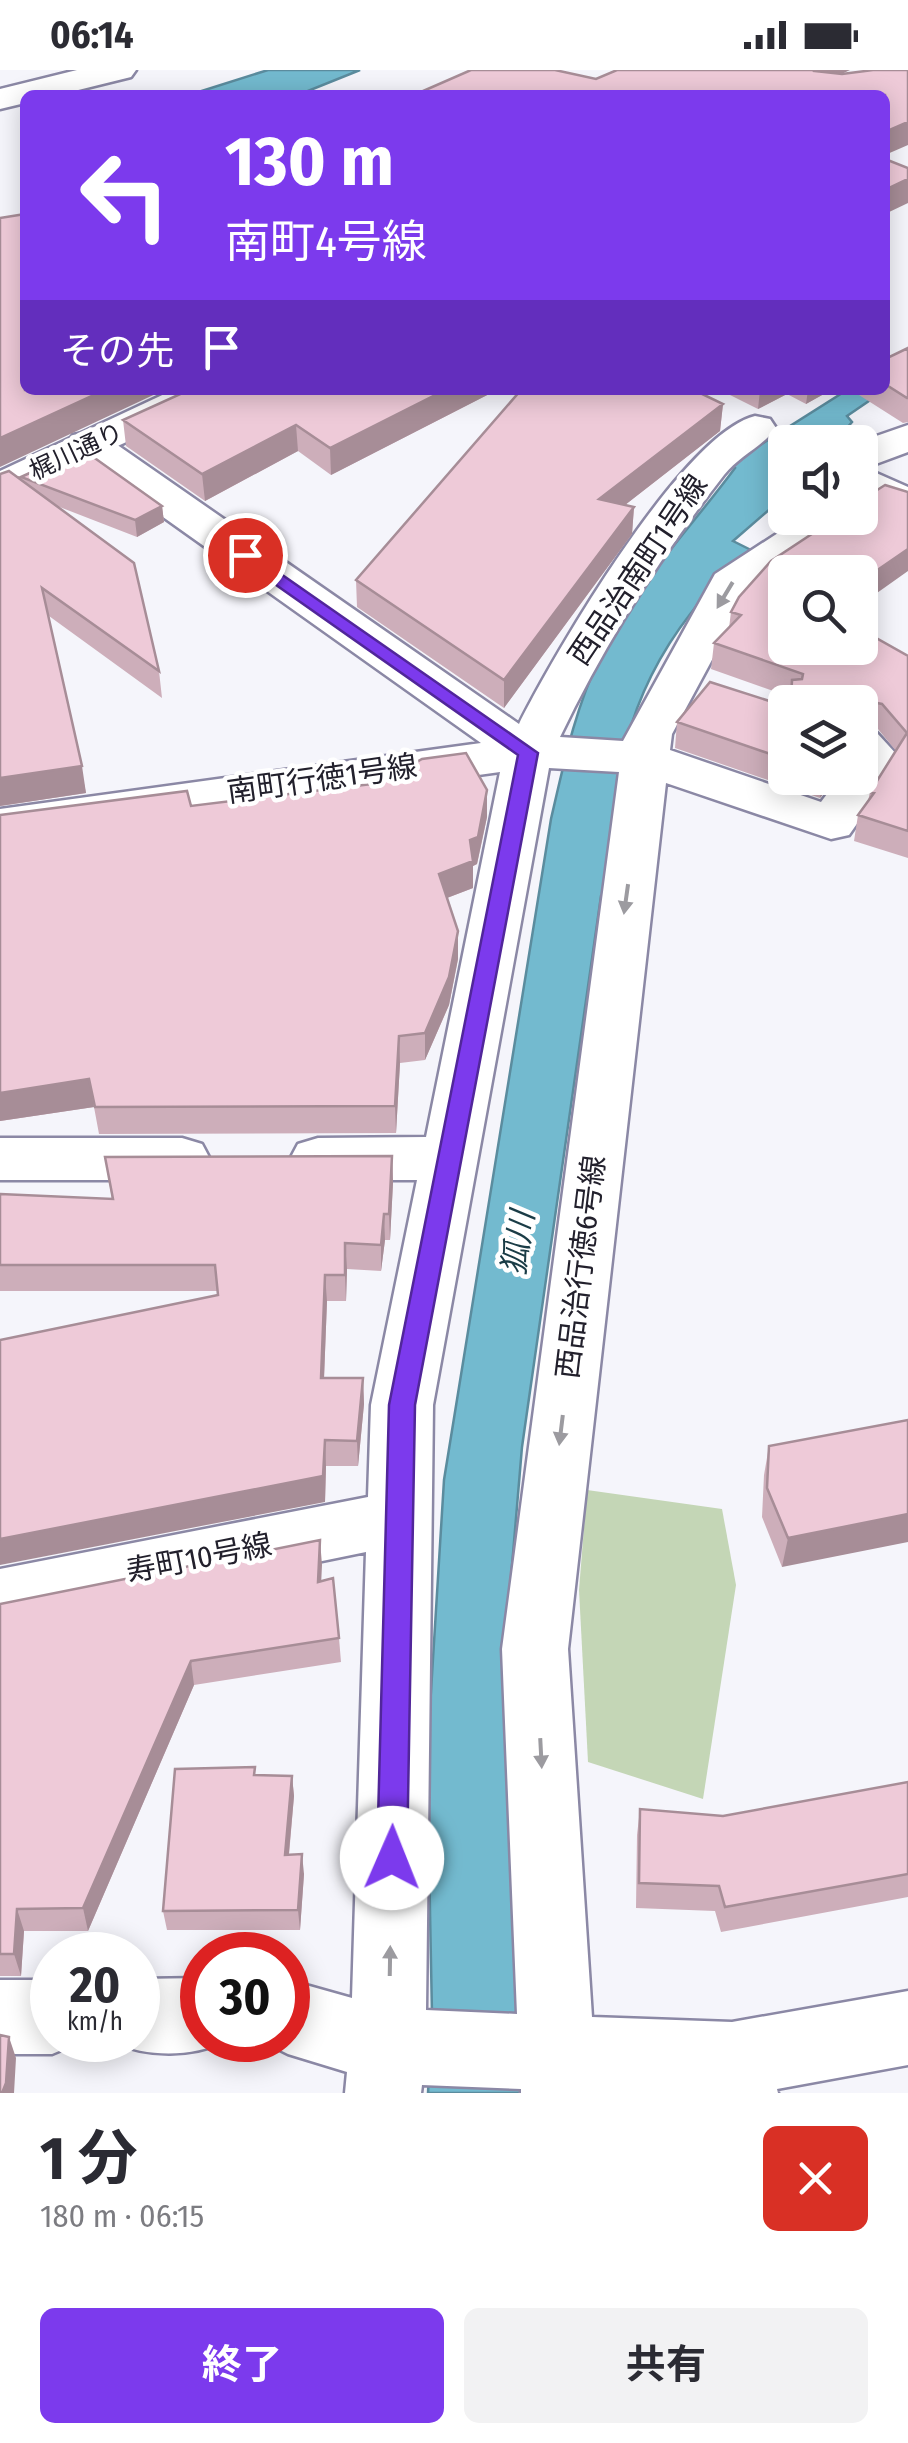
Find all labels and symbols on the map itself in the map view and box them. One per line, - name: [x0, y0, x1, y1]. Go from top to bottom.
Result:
- street label: 梶川通り: [25, 417, 128, 487]
- street label: 西品治南町1号線: [561, 468, 715, 672]
- pin: [203, 513, 288, 598]
- one-way arrow: [716, 582, 735, 609]
- street label: 南町行徳1号線: [225, 748, 419, 810]
- one-way arrow: [618, 883, 634, 915]
- street label: 西品治行徳6号線: [549, 1153, 613, 1381]
- water label: 狐川: [494, 1205, 542, 1278]
- one-way arrow: [553, 1414, 569, 1446]
- street label: 寿町10号線: [123, 1526, 275, 1590]
- one-way arrow: [533, 1738, 549, 1769]
- position arrow: [340, 1806, 444, 1910]
- speed limit sign: 30: [180, 1932, 310, 2062]
- one-way arrow: [382, 1944, 398, 1976]

